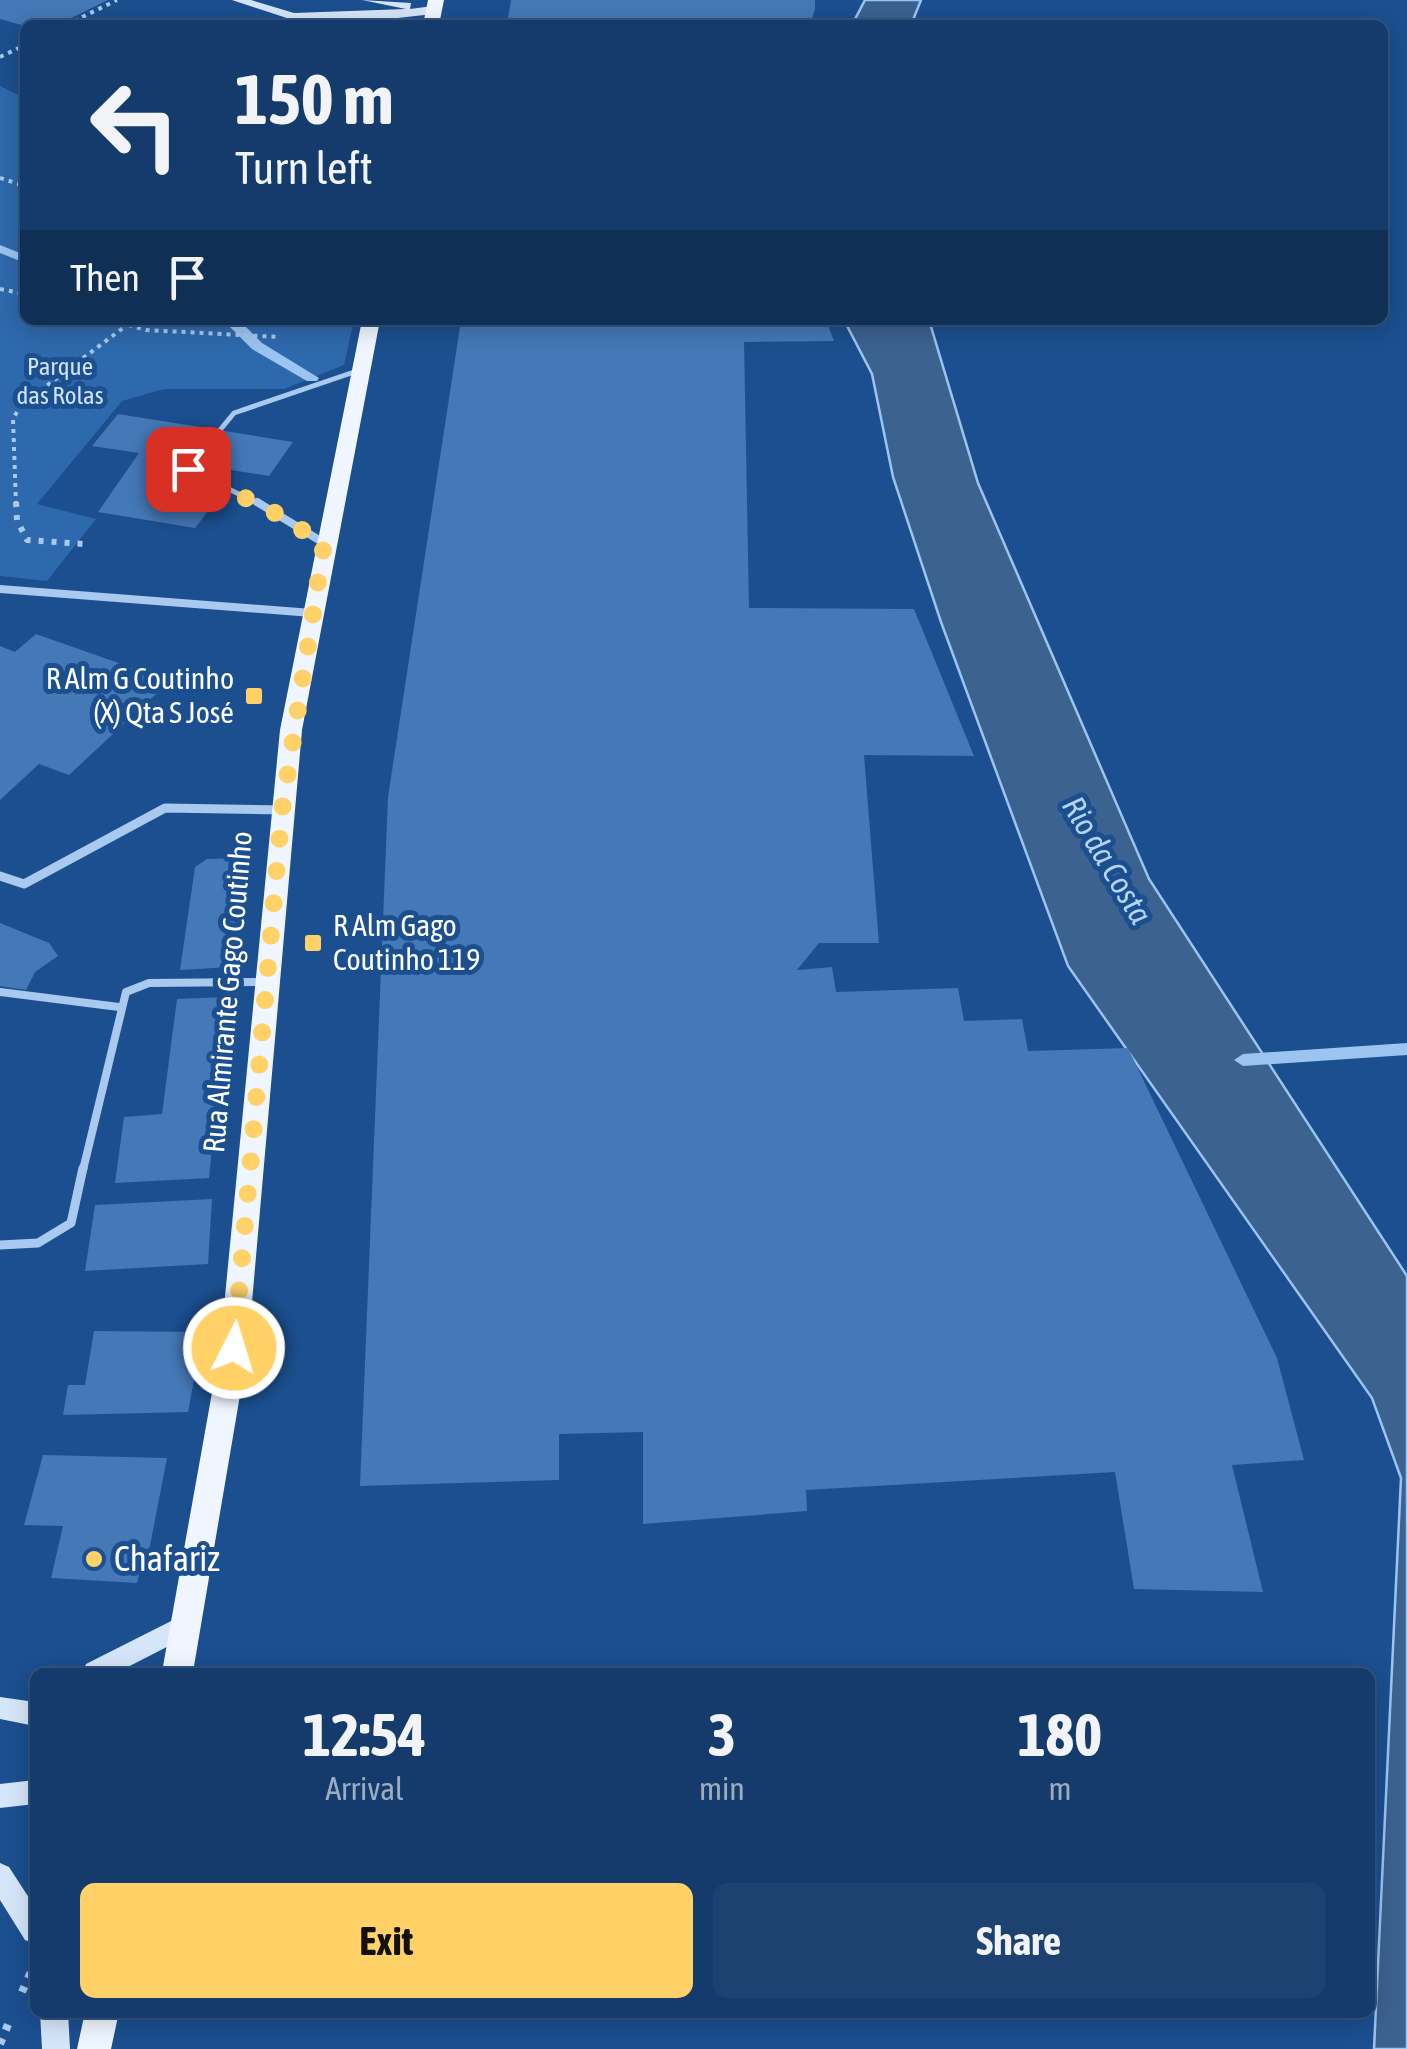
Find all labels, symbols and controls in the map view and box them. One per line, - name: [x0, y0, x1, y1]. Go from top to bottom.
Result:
- text: 150 m: [235, 59, 394, 139]
- icon: left: [70, 60, 200, 190]
- text: Turn left: [235, 142, 373, 194]
- icon: arrive: [160, 250, 215, 305]
- text: Then: [70, 256, 140, 299]
- park label: Parque das Rolas: [16, 352, 104, 409]
- pin: [146, 427, 231, 512]
- icon: arrive: [161, 442, 216, 497]
- place label: R Alm G Coutinho (X) Qta S José: [46, 661, 234, 729]
- marker: R Alm G Coutinho (X) Qta S José: [243, 685, 265, 707]
- water label: Rio da Costa: [1055, 789, 1160, 930]
- street label: Rua Almirante Gago Coutinho: [196, 830, 258, 1154]
- place label: R Alm Gago Coutinho 119: [333, 908, 480, 976]
- marker: R Alm Gago Coutinho 119: [302, 932, 324, 954]
- position arrow: [182, 1296, 286, 1400]
- place label: Chafariz: [114, 1538, 220, 1578]
- marker: Chafariz: [83, 1548, 105, 1570]
- text: 12:54: [303, 1700, 426, 1769]
- text: 3: [708, 1700, 736, 1769]
- text: 180: [1018, 1700, 1102, 1769]
- text: Arrival: [325, 1770, 404, 1807]
- text: min: [699, 1770, 745, 1807]
- text: m: [1048, 1770, 1071, 1807]
- button: Exit: [80, 1883, 693, 1998]
- button: Share: [713, 1883, 1325, 1998]

